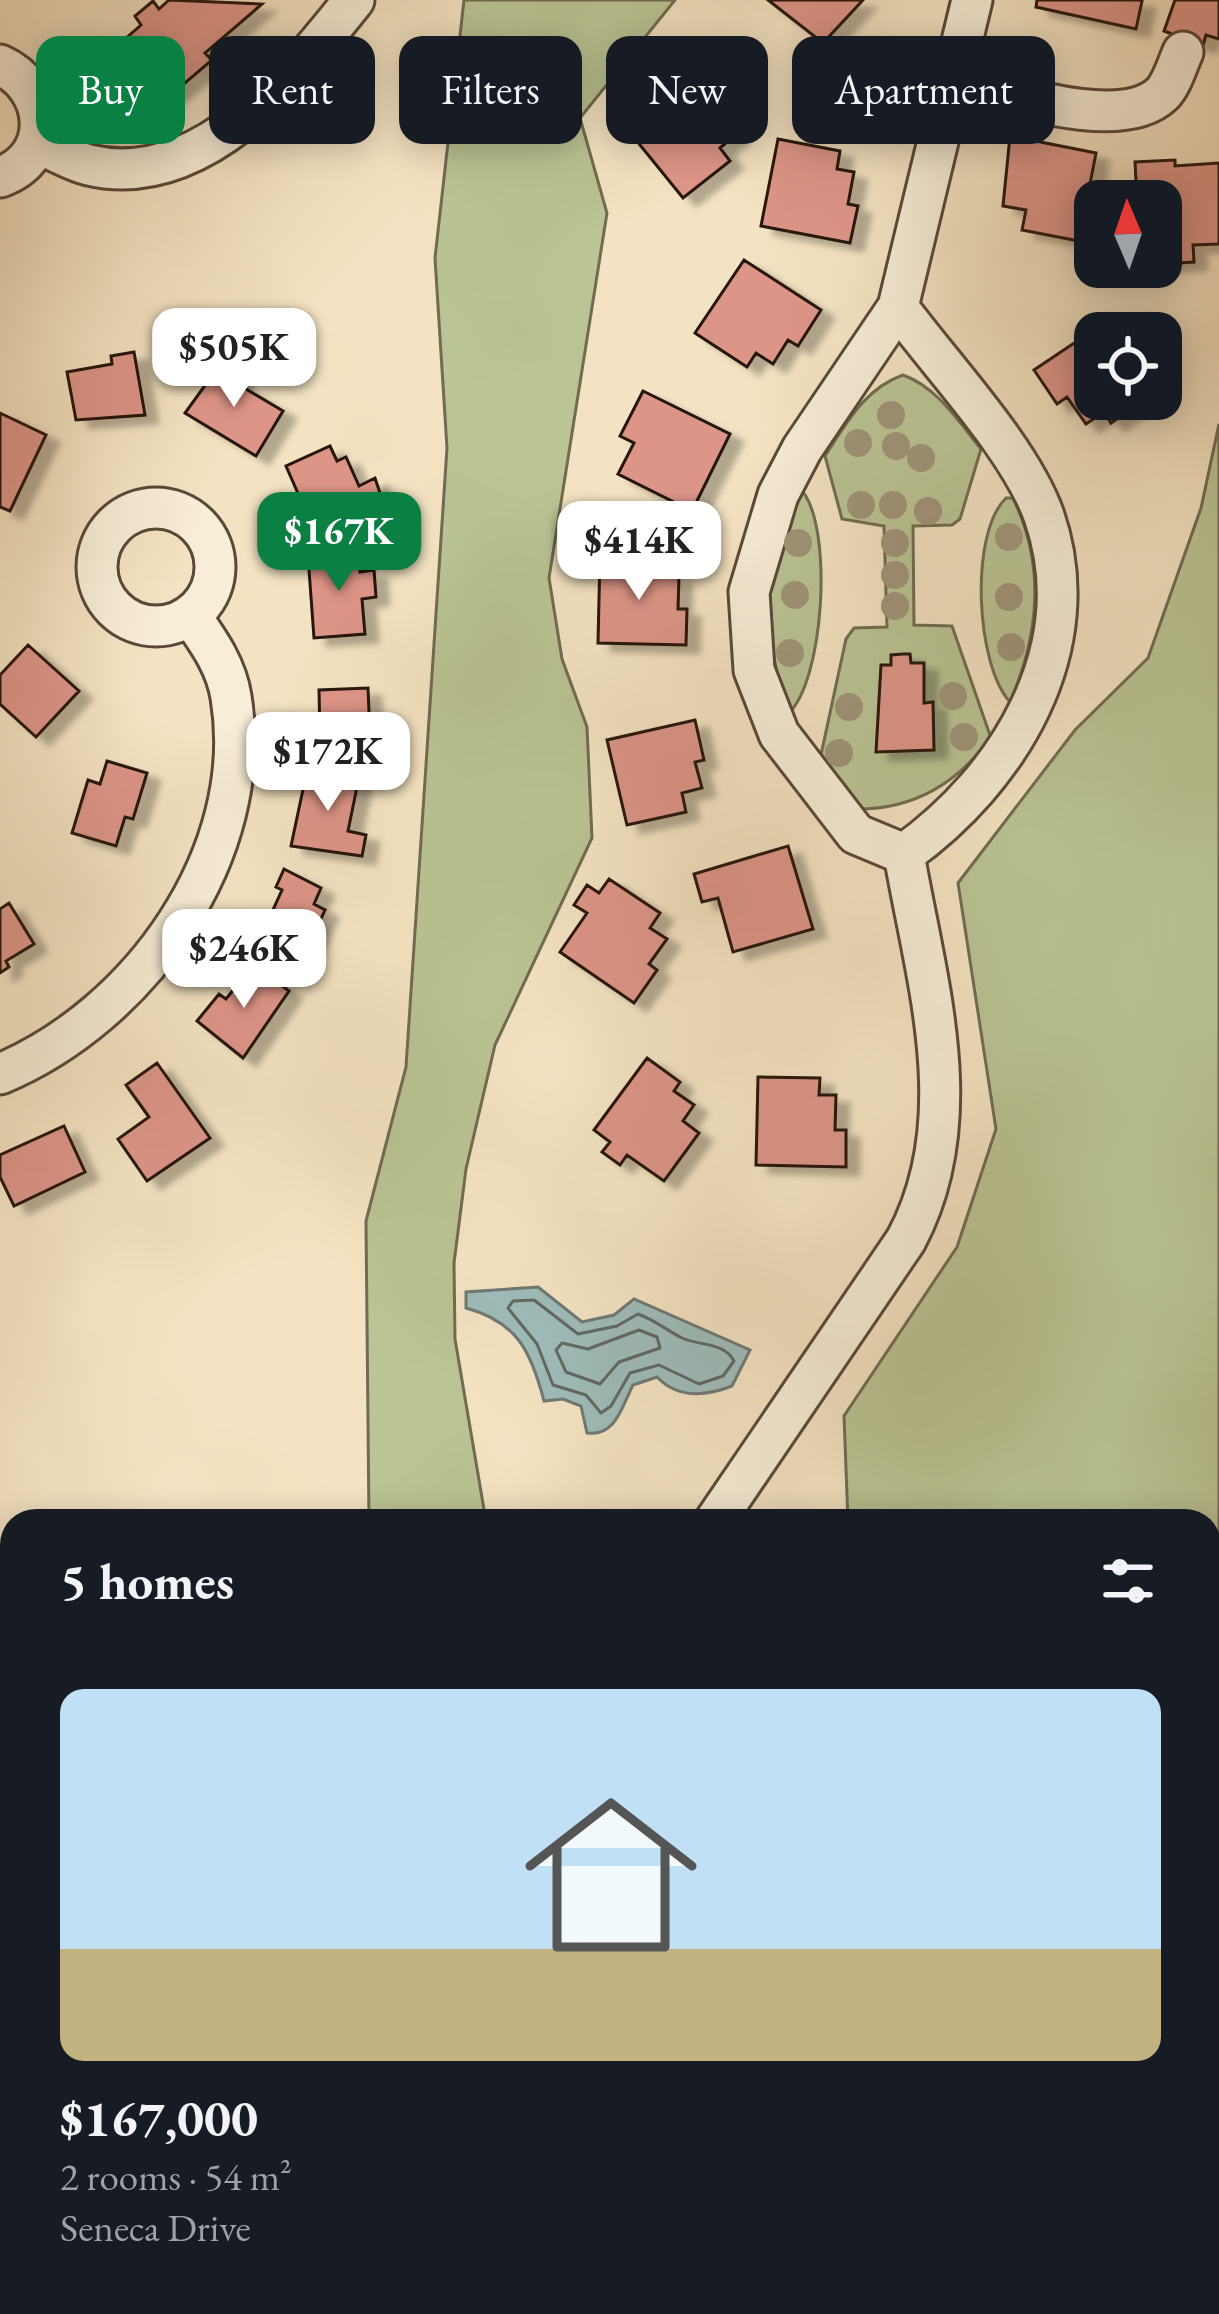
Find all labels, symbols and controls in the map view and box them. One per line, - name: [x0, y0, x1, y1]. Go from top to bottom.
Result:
- chip: Buy: [36, 36, 185, 144]
- chip: Rent: [209, 36, 375, 144]
- chip: Filters: [399, 36, 582, 144]
- chip: New: [606, 36, 768, 144]
- chip: Apartment: [792, 36, 1055, 144]
- north arrow: [1074, 180, 1182, 288]
- map controls: [1074, 180, 1182, 420]
- pin: $505K: [150, 308, 318, 410]
- button: locate: [1074, 312, 1182, 420]
- text: $505K: [179, 321, 289, 372]
- pin: $167K: [255, 492, 423, 594]
- pin: $414K: [555, 501, 723, 603]
- text: $167K: [284, 505, 394, 556]
- text: $414K: [584, 514, 694, 565]
- pin: $172K: [244, 712, 412, 814]
- text: $172K: [273, 725, 383, 776]
- pin: $246K: [160, 909, 328, 1011]
- text: $246K: [189, 922, 299, 973]
- text: 5 homes: [60, 1548, 234, 1614]
- icon: filters: [1095, 1548, 1161, 1614]
- icon: home: [503, 1767, 719, 1983]
- text: $167,000: [60, 2085, 258, 2151]
- text: 2 rooms · 54 m²: [60, 2151, 292, 2202]
- text: Seneca Drive: [60, 2202, 251, 2253]

